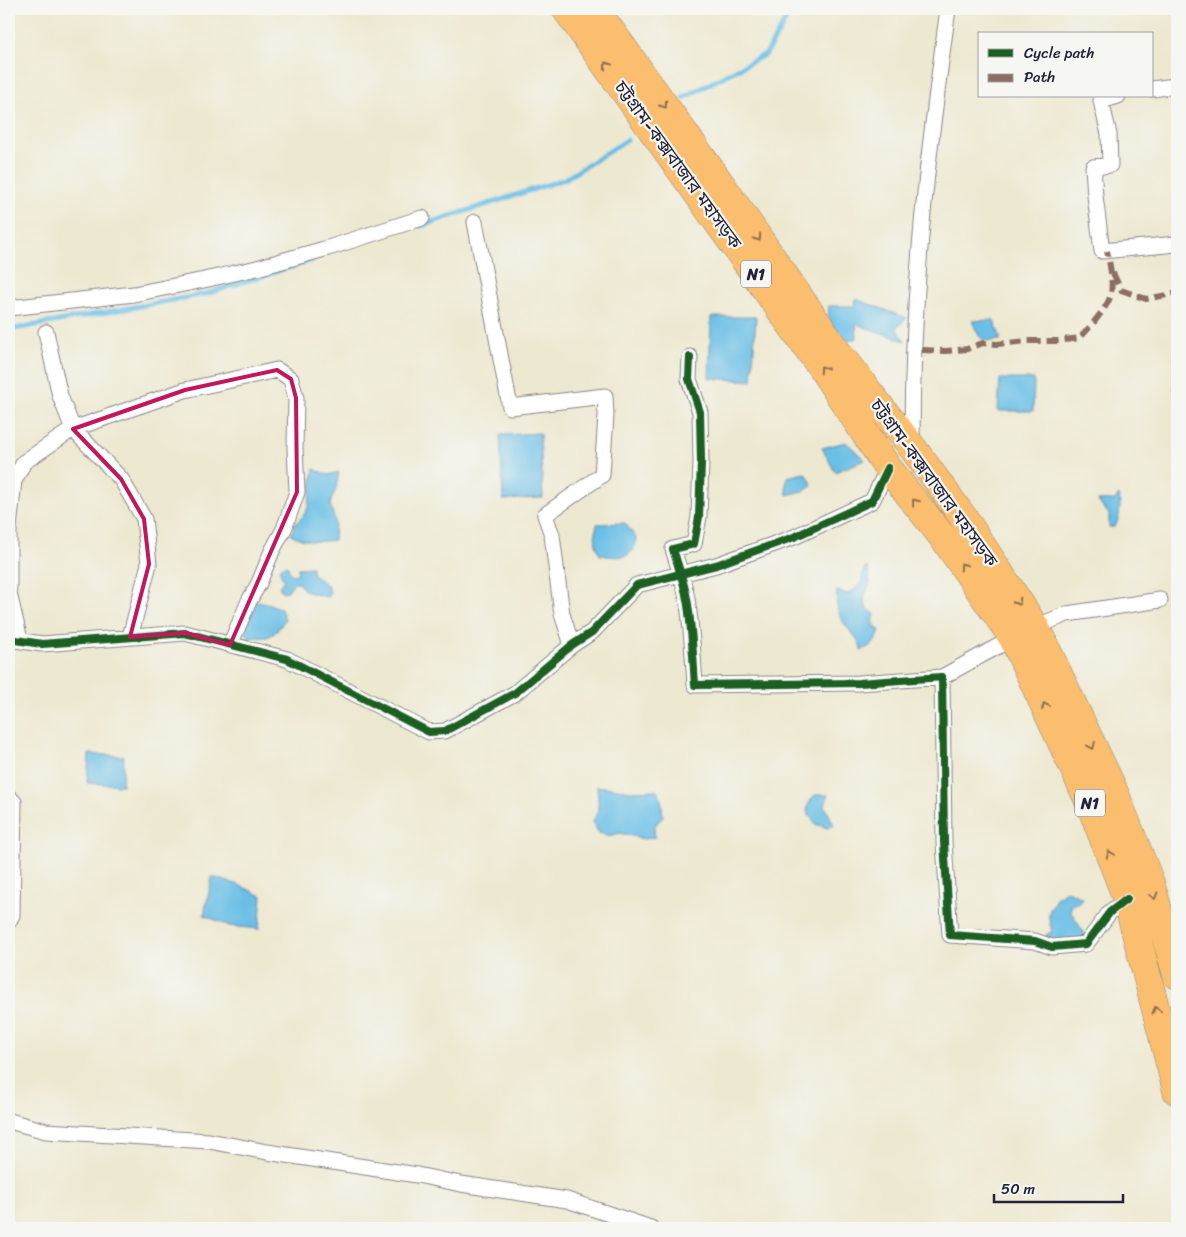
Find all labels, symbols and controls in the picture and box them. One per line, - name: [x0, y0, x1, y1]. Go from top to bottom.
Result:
- legend: [978, 32, 1154, 98]
- text: Cycle path: [1024, 40, 1095, 66]
- one-way arrow: [604, 62, 612, 71]
- text: Path: [1024, 64, 1055, 90]
- street label: চট্টগ্রাম-কক্সবাজার মহাসড়ক: [605, 73, 751, 257]
- one-way arrow: [658, 99, 667, 109]
- one-way arrow: [752, 232, 761, 242]
- road number: N1: [741, 260, 771, 288]
- one-way arrow: [819, 365, 829, 374]
- street label: চট্টগ্রাম-কক্সবাজার মহাসড়ক: [861, 391, 1007, 575]
- one-way arrow: [913, 499, 921, 508]
- one-way arrow: [960, 562, 969, 572]
- one-way arrow: [1012, 596, 1022, 605]
- one-way arrow: [1040, 702, 1051, 711]
- one-way arrow: [1086, 741, 1097, 750]
- road number: N1: [1075, 790, 1105, 816]
- one-way arrow: [1106, 851, 1116, 859]
- one-way arrow: [1149, 892, 1159, 900]
- one-way arrow: [1151, 1006, 1162, 1014]
- scale bar: [994, 1172, 1122, 1204]
- text: 50 m: [1001, 1176, 1036, 1202]

